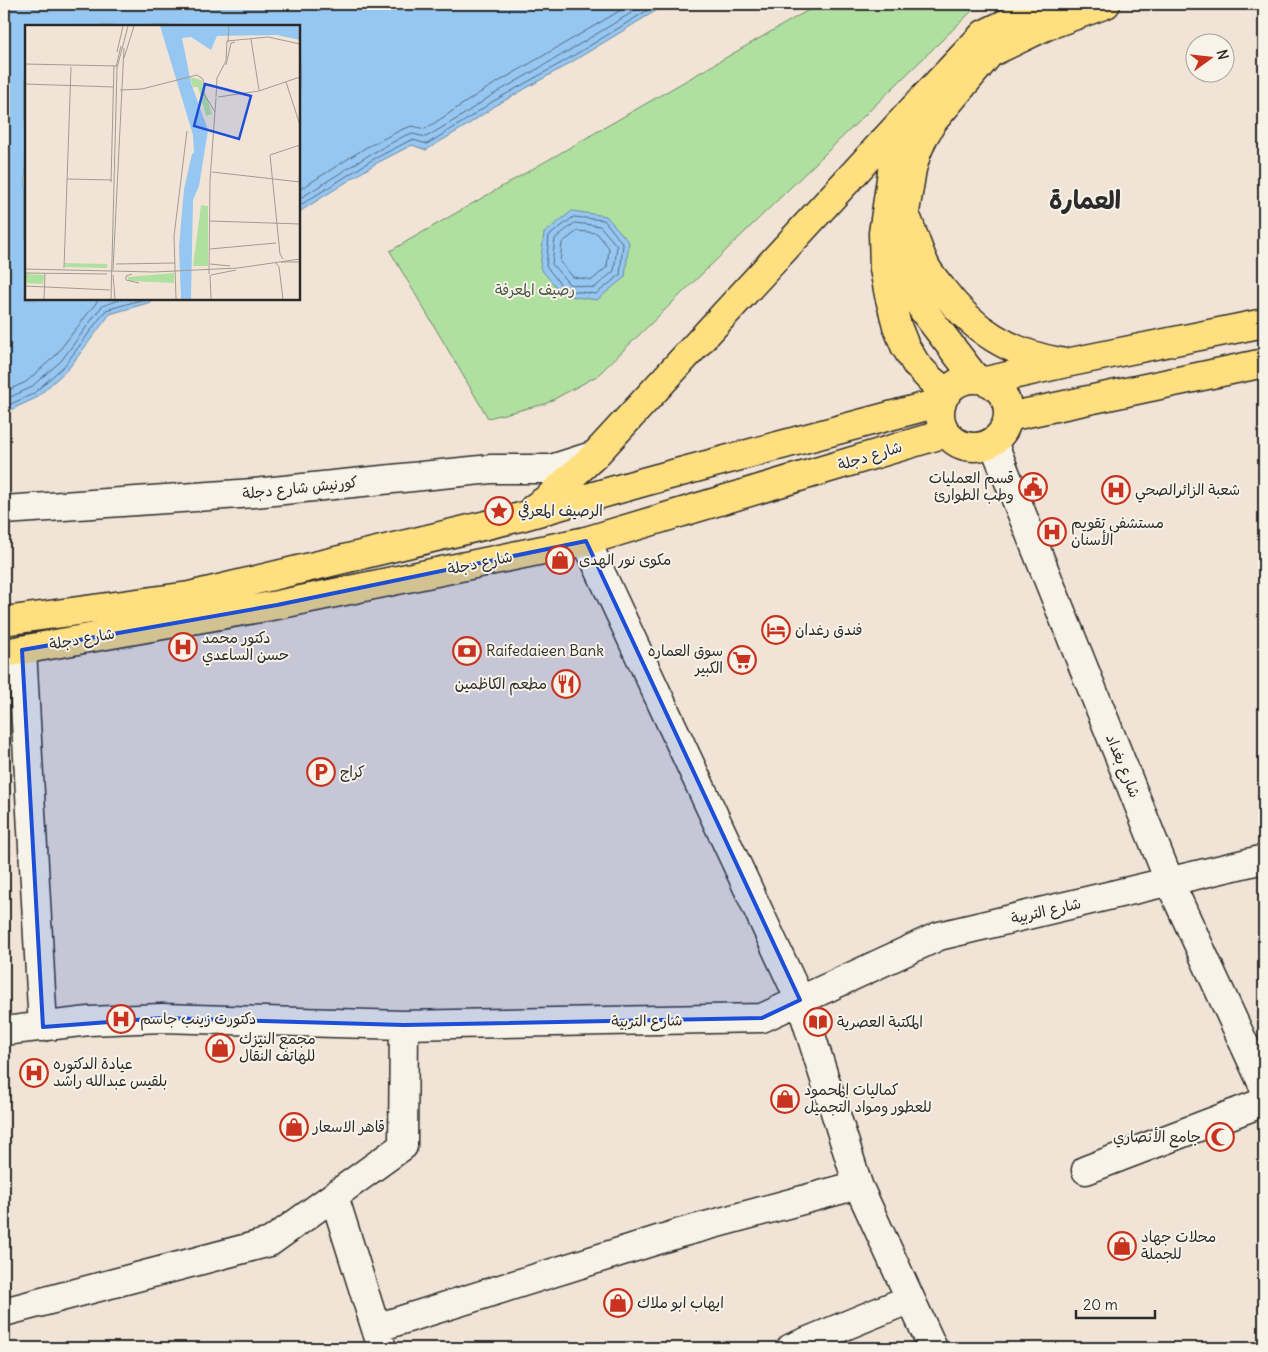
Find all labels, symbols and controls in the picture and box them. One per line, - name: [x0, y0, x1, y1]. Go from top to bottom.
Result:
- inset map: [25, 25, 300, 300]
- north arrow: [1186, 32, 1236, 82]
- text: N: [1213, 48, 1233, 62]
- district label: العمارة: [1049, 184, 1121, 216]
- park label: رصيف المعرفة: [495, 280, 575, 299]
- street label: شارع دجلة: [835, 437, 905, 475]
- place label: قسم العمليات وطب الطوارئ: [929, 468, 1014, 504]
- street label: كورنيش شارع دجلة: [241, 472, 359, 504]
- public building icon: قسم العمليات وطب الطوارئ: [1018, 472, 1048, 502]
- hospital icon: شعبة الزائرالصحي: [1101, 475, 1131, 505]
- place label: شعبة الزائرالصحي: [1135, 480, 1240, 503]
- place icon: الرصيف المعرفي: [484, 496, 514, 526]
- place label: الرصيف المعرفي: [518, 501, 603, 521]
- place label: مستشفى تقويم الأسنان: [1071, 513, 1164, 549]
- hospital icon: مستشفى تقويم الأسنان: [1037, 517, 1067, 547]
- shop icon: مكوى نور الهدى: [545, 545, 575, 575]
- street label: شارع دجلة: [446, 546, 514, 580]
- place label: مكوى نور الهدى: [579, 550, 671, 569]
- hotel icon: فندق رغدان: [761, 615, 791, 645]
- place label: فندق رغدان: [795, 620, 862, 639]
- street label: شارع دجلة: [48, 623, 116, 655]
- place label: دكتور محمد حسن الساعدي: [202, 628, 289, 666]
- hospital icon: دكتور محمد حسن الساعدي: [168, 632, 198, 662]
- bank icon: Raifedaieen Bank: [452, 636, 482, 666]
- place label: Raifedaieen Bank: [486, 641, 604, 660]
- place label: سوق العماره الكبير: [648, 641, 723, 677]
- supermarket icon: سوق العماره الكبير: [727, 645, 757, 675]
- restaurant icon: مطعم الكاظمين: [551, 669, 581, 699]
- place label: مطعم الكاظمين: [455, 674, 547, 696]
- street label: شارع بغداد: [1101, 731, 1145, 801]
- parking icon: كراج: [306, 757, 336, 787]
- place label: كراج: [340, 762, 365, 782]
- street label: شارع التربية: [1009, 893, 1083, 929]
- hospital icon: دكتورت زينب جاسم: [106, 1004, 136, 1034]
- library icon: المكتبة العصرية: [803, 1007, 833, 1037]
- place label: دكتورت زينب جاسم: [140, 1009, 256, 1031]
- street label: شارع التربية: [611, 1010, 683, 1032]
- place label: المكتبة العصرية: [837, 1012, 923, 1031]
- place label: مجمع النيزك للهاتف النقال: [239, 1029, 316, 1065]
- shop icon: مجمع النيزك للهاتف النقال: [205, 1033, 235, 1063]
- place label: عيادة الدكتوره بلقيس عبدالله راشد: [53, 1054, 167, 1090]
- hospital icon: عيادة الدكتوره بلقيس عبدالله راشد: [19, 1058, 49, 1088]
- place label: كماليات المحمود للعطور ومواد التجميل: [804, 1080, 932, 1117]
- shop icon: كماليات المحمود للعطور ومواد التجميل: [770, 1084, 800, 1114]
- shop icon: قاهر الاسعار: [279, 1112, 309, 1142]
- place label: قاهر الاسعار: [312, 1117, 385, 1136]
- mosque icon: جامع الأنصاري: [1205, 1122, 1235, 1152]
- place label: جامع الأنصاري: [1113, 1127, 1201, 1148]
- place label: محلات جهاد للجملة: [1141, 1227, 1216, 1263]
- shop icon: محلات جهاد للجملة: [1107, 1231, 1137, 1261]
- scale bar: [1076, 1287, 1154, 1319]
- shop icon: ايهاب ابو ملاك: [603, 1288, 633, 1318]
- place label: ايهاب ابو ملاك: [637, 1293, 724, 1312]
- text: 20 m: [1083, 1295, 1118, 1314]

